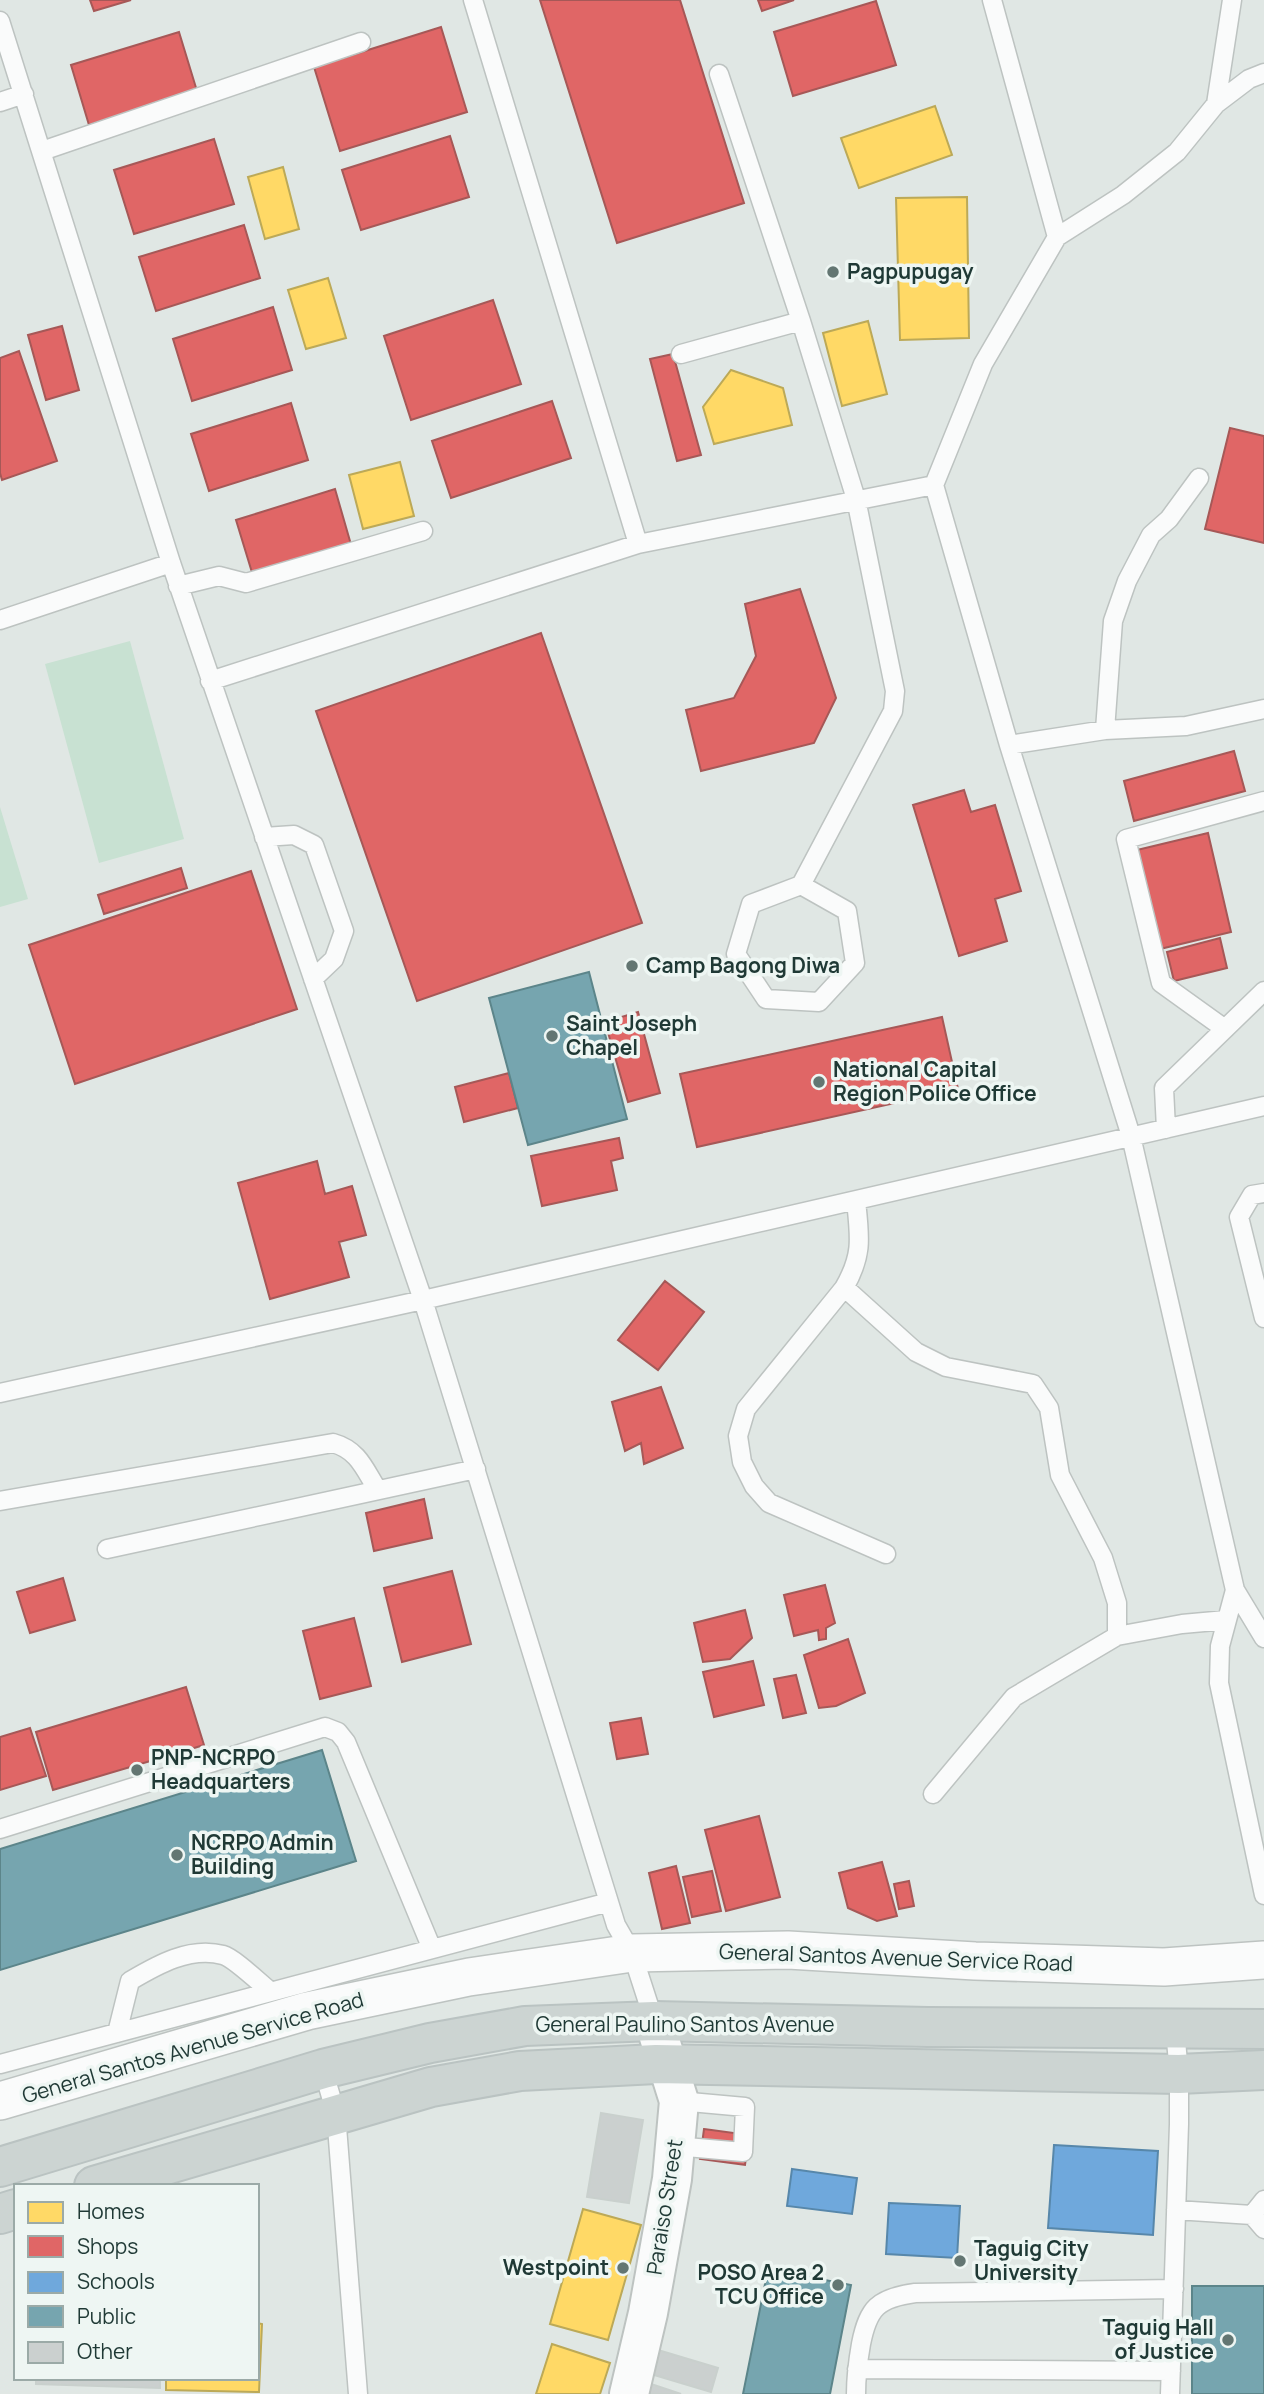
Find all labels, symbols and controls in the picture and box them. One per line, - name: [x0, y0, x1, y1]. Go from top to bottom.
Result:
- place label: Pagpupugay: [847, 257, 974, 285]
- marker: Pagpupugay: [825, 264, 841, 280]
- place label: Camp Bagong Diwa: [646, 951, 840, 979]
- marker: Camp Bagong Diwa: [624, 958, 640, 974]
- place label: Saint Joseph Chapel: [566, 1009, 697, 1061]
- marker: Saint Joseph Chapel: [544, 1028, 560, 1044]
- place label: National Capital Region Police Office: [833, 1055, 1037, 1107]
- marker: National Capital Region Police Office: [811, 1074, 827, 1090]
- place label: PNP-NCRPO Headquarters: [151, 1743, 291, 1795]
- marker: PNP-NCRPO Headquarters: [129, 1762, 145, 1778]
- place label: NCRPO Admin Building: [191, 1828, 334, 1880]
- marker: NCRPO Admin Building: [169, 1847, 185, 1863]
- street label: General Santos Avenue Service Road: [719, 1937, 1073, 1977]
- street label: General Santos Avenue Service Road: [19, 1985, 367, 2109]
- street label: General Paulino Santos Avenue: [535, 2010, 835, 2038]
- street label: Paraiso Street: [639, 2137, 689, 2277]
- legend: [14, 2184, 259, 2380]
- text: Homes: [77, 2197, 145, 2225]
- text: Shops: [77, 2232, 138, 2260]
- place label: Taguig City University: [974, 2234, 1089, 2286]
- place label: Westpoint: [503, 2253, 609, 2281]
- marker: Taguig City University: [952, 2253, 968, 2269]
- place label: POSO Area 2 TCU Office: [698, 2258, 824, 2310]
- marker: Westpoint: [615, 2260, 631, 2276]
- text: Schools: [77, 2267, 155, 2295]
- marker: POSO Area 2 TCU Office: [830, 2277, 846, 2293]
- text: Public: [77, 2302, 136, 2330]
- place label: Taguig Hall of Justice: [1103, 2313, 1214, 2365]
- marker: Taguig Hall of Justice: [1220, 2332, 1236, 2348]
- text: Other: [77, 2337, 133, 2365]

